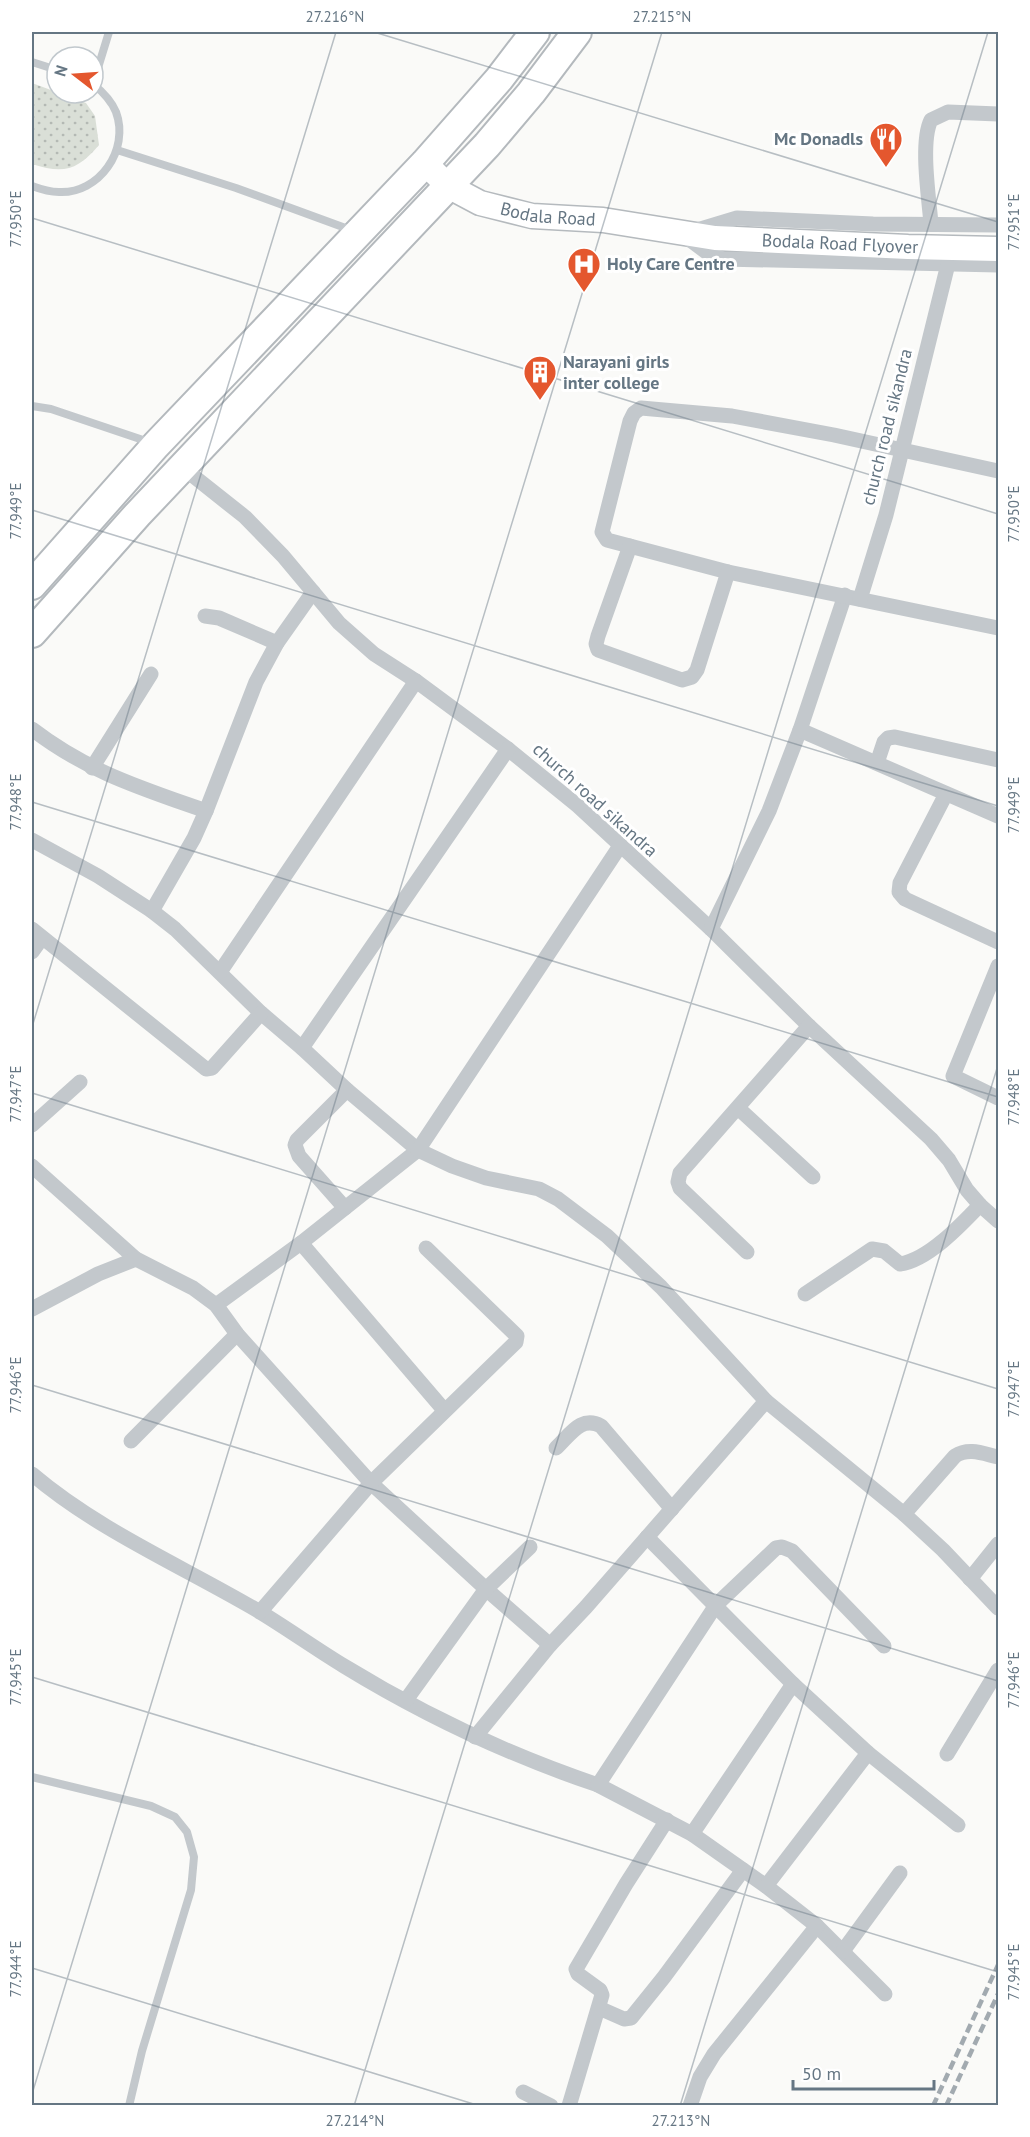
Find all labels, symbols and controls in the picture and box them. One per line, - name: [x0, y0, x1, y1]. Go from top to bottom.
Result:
- text: 27.216°N: [306, 7, 364, 26]
- text: 27.215°N: [633, 7, 691, 26]
- north arrow: [45, 45, 105, 105]
- text: N: [50, 63, 72, 79]
- restaurant icon: Mc Donadls: [868, 121, 904, 168]
- place label: Mc Donadls: [774, 127, 863, 150]
- text: 77.950°E: [6, 191, 25, 247]
- text: 77.951°E: [1004, 194, 1023, 250]
- street label: Bodala Road: [498, 197, 596, 231]
- street label: Bodala Road Flyover: [761, 228, 919, 258]
- hospital icon: Holy Care Centre: [566, 246, 602, 293]
- place label: Holy Care Centre: [607, 252, 735, 275]
- street label: church road sikandra: [856, 346, 917, 507]
- place label: Narayani girls inter college: [563, 350, 670, 394]
- building icon: Narayani girls inter college: [522, 354, 558, 401]
- text: 77.949°E: [6, 483, 25, 539]
- text: 77.950°E: [1004, 486, 1023, 542]
- street label: church road sikandra: [528, 737, 663, 862]
- text: 77.948°E: [6, 774, 25, 830]
- text: 77.949°E: [1004, 777, 1023, 833]
- text: 77.947°E: [6, 1066, 25, 1122]
- text: 77.948°E: [1004, 1069, 1023, 1125]
- text: 77.946°E: [6, 1357, 25, 1413]
- text: 77.947°E: [1004, 1361, 1023, 1417]
- text: 77.945°E: [6, 1649, 25, 1705]
- text: 77.946°E: [1004, 1652, 1023, 1708]
- text: 77.944°E: [6, 1941, 25, 1997]
- text: 77.945°E: [1004, 1944, 1023, 2000]
- scale bar: [793, 2053, 934, 2091]
- text: 50 m: [802, 2062, 841, 2085]
- text: 27.214°N: [326, 2111, 384, 2130]
- text: 27.213°N: [652, 2111, 710, 2130]

